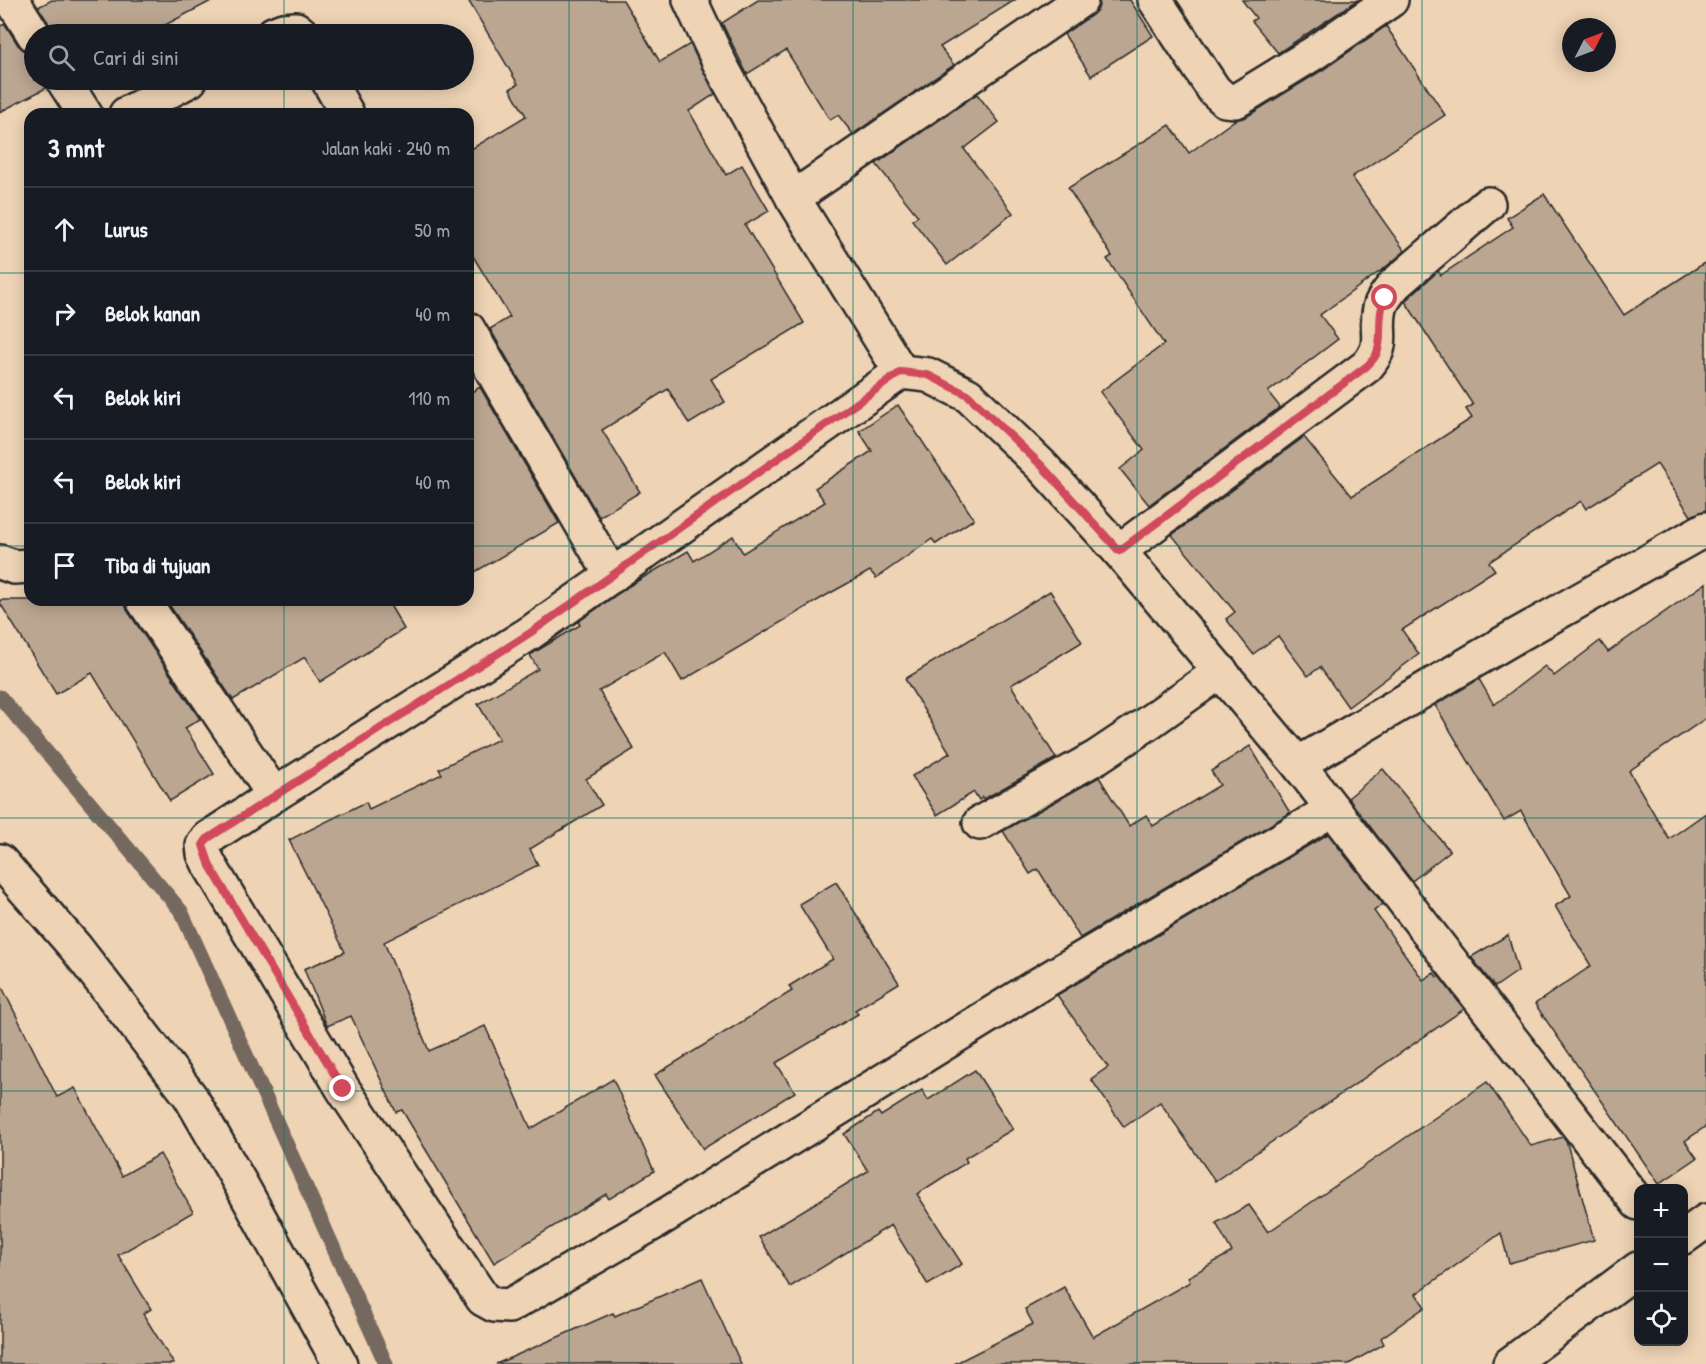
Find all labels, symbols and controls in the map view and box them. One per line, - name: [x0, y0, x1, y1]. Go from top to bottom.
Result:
- north arrow: [1562, 18, 1616, 72]
- search box: [24, 24, 474, 90]
- icon: search: [45, 41, 78, 74]
- text: Cari di sini: [93, 42, 179, 72]
- text: 3 mnt: [48, 130, 104, 165]
- text: Jalan kaki · 240 m: [322, 134, 450, 161]
- icon: ahead: [48, 213, 81, 246]
- text: Lurus: [105, 214, 148, 244]
- text: 50 m: [414, 216, 450, 243]
- route start: [1371, 284, 1397, 310]
- icon: right: [48, 297, 81, 330]
- text: Belok kanan: [105, 298, 200, 328]
- text: 40 m: [415, 300, 450, 327]
- icon: left: [48, 381, 81, 414]
- text: Belok kiri: [105, 382, 181, 412]
- text: 110 m: [408, 384, 450, 411]
- icon: left: [48, 465, 81, 498]
- text: Belok kiri: [105, 466, 181, 496]
- text: 40 m: [415, 468, 450, 495]
- icon: arrive: [48, 549, 81, 582]
- text: Tiba di tujuan: [105, 550, 210, 580]
- route end: [329, 1075, 355, 1101]
- map controls: [1634, 1184, 1688, 1346]
- button: +: [1634, 1184, 1688, 1238]
- button: −: [1634, 1238, 1688, 1292]
- button: locate: [1634, 1292, 1688, 1346]

